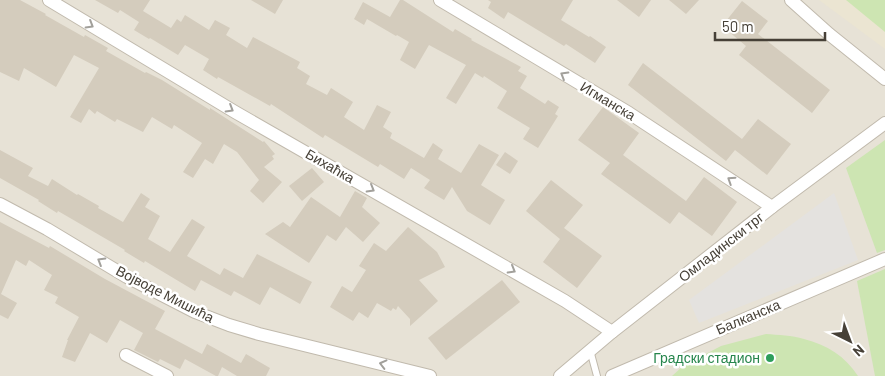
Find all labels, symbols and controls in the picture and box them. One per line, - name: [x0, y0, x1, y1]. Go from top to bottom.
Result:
- scale bar: [715, 10, 825, 42]
- text: 50 m: [722, 17, 754, 35]
- one-way arrow: [85, 19, 94, 29]
- one-way arrow: [561, 71, 570, 81]
- street label: Игманска: [578, 77, 639, 124]
- one-way arrow: [224, 102, 233, 112]
- street label: Бихаћка: [303, 145, 358, 186]
- one-way arrow: [727, 177, 736, 187]
- one-way arrow: [366, 183, 375, 193]
- street label: Омладински трг: [675, 208, 767, 285]
- one-way arrow: [97, 258, 106, 268]
- street label: Војводе Мишића: [113, 261, 217, 326]
- one-way arrow: [506, 264, 515, 274]
- street label: Балканска: [713, 295, 783, 338]
- north arrow: [825, 316, 875, 366]
- text: N: [850, 342, 868, 360]
- place label: Градски стадион: [653, 349, 760, 366]
- marker: Градски стадион: [764, 352, 776, 364]
- one-way arrow: [380, 360, 388, 370]

